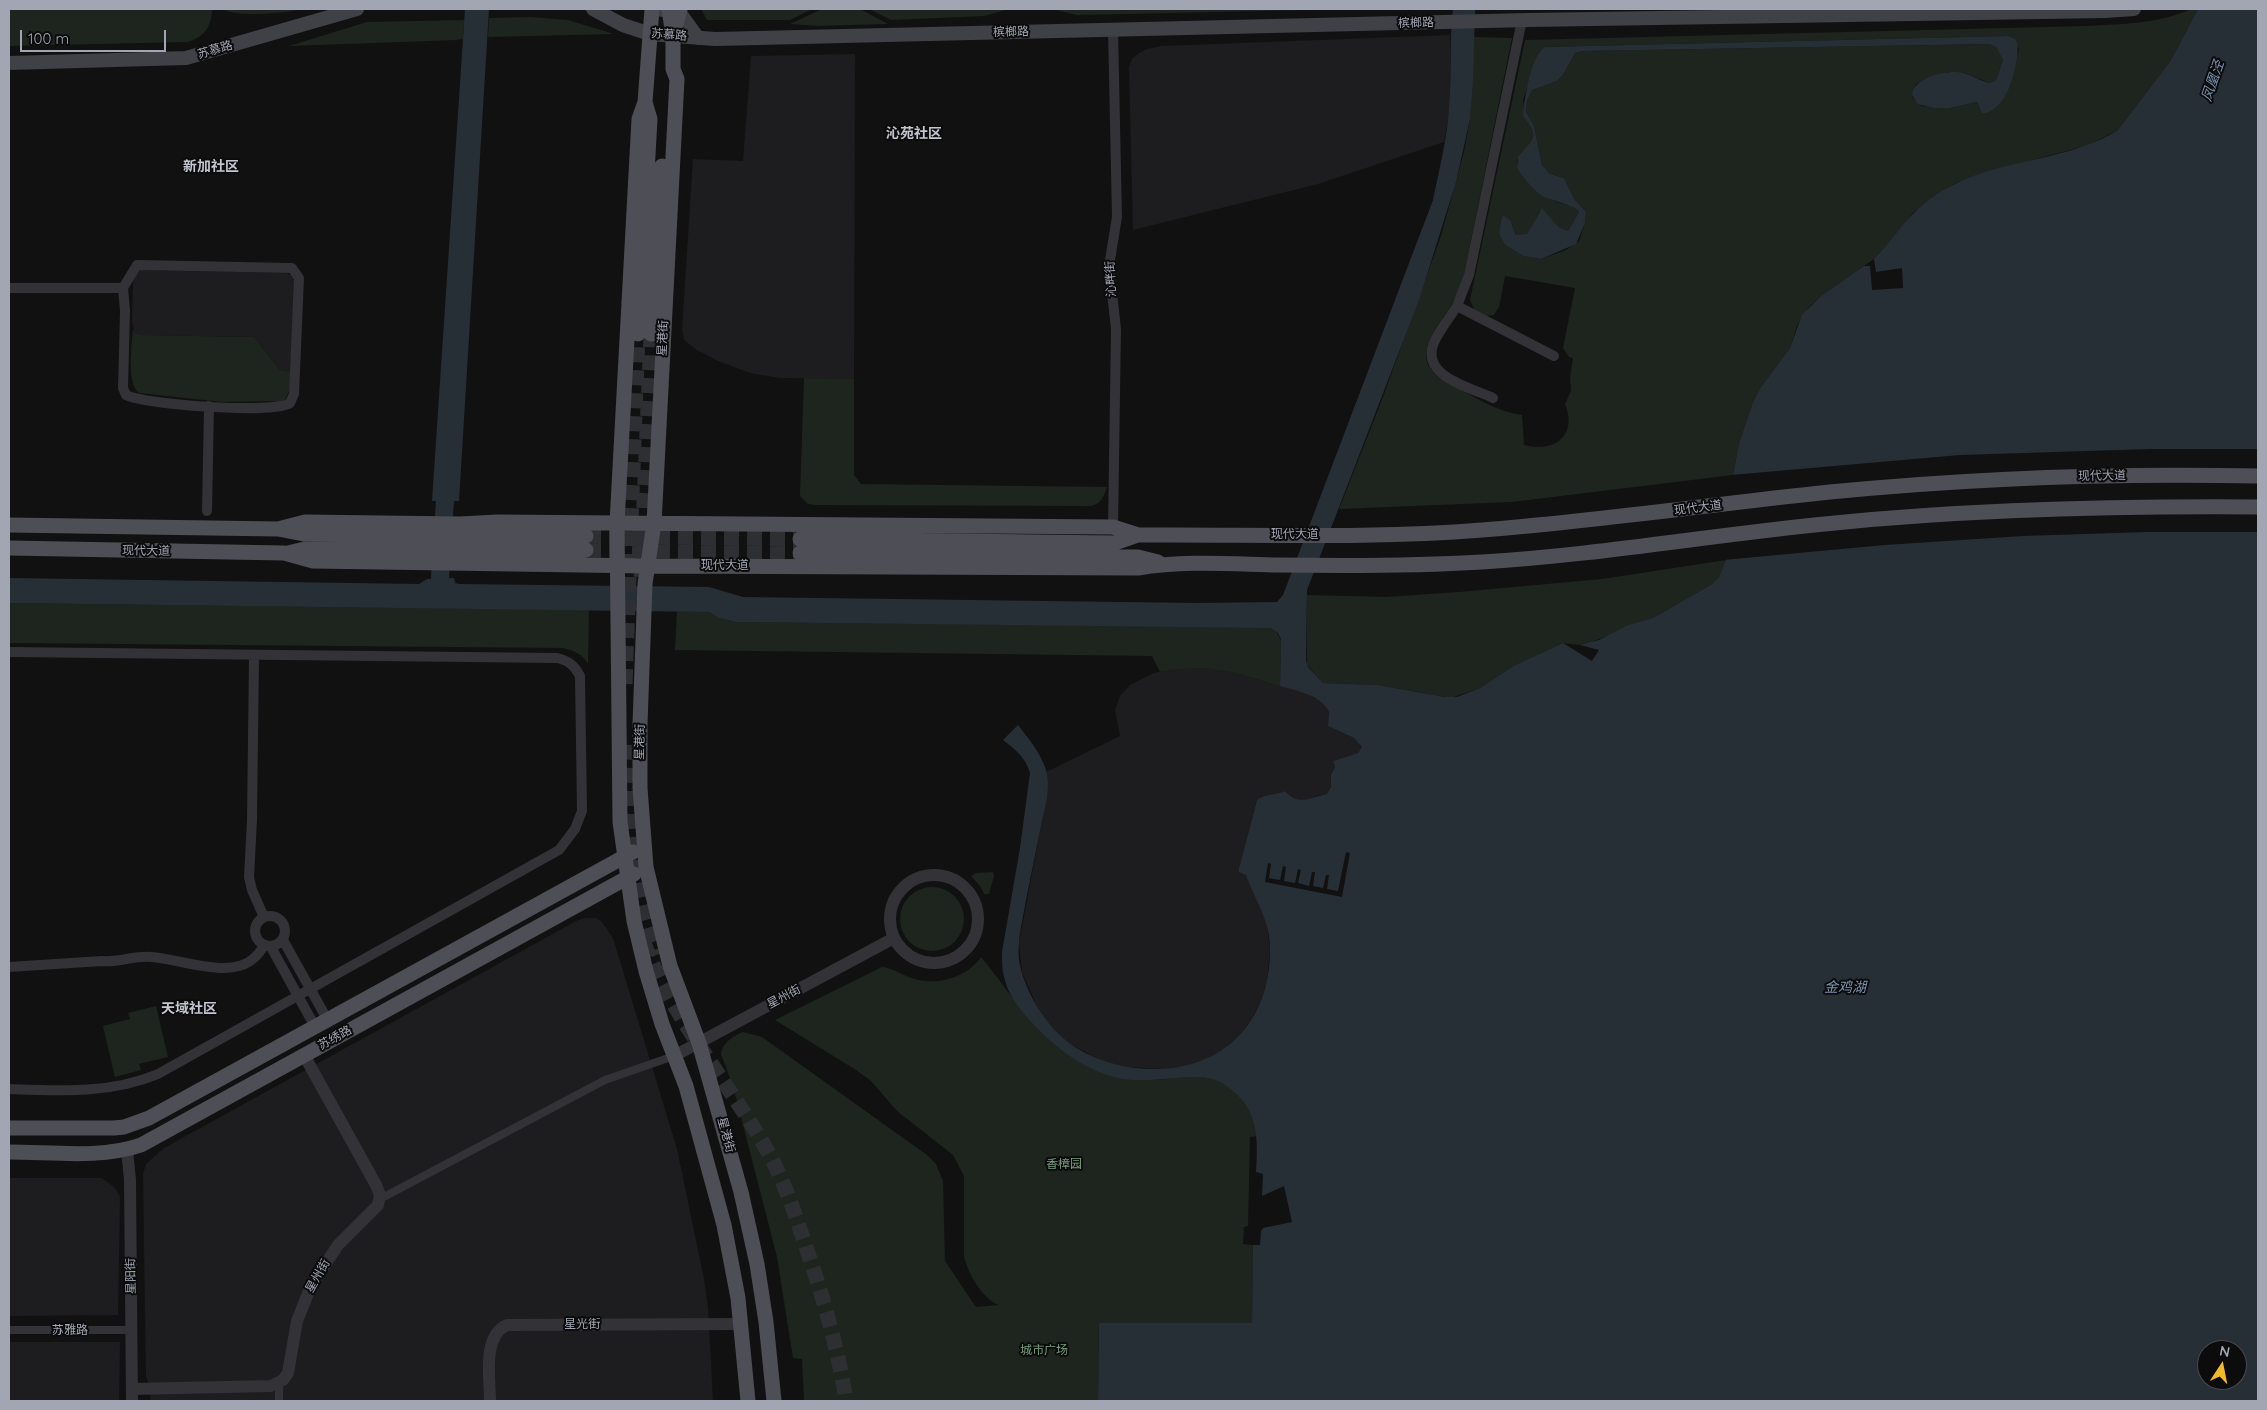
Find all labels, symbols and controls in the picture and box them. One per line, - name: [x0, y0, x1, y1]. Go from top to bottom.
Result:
- street label: 槟榔路: [1398, 15, 1434, 31]
- scale bar: [22, 20, 169, 52]
- street label: 槟榔路: [993, 24, 1029, 40]
- street label: 苏慕路: [650, 26, 688, 44]
- text: 100 m: [28, 29, 69, 48]
- street label: 苏慕路: [196, 38, 234, 62]
- water label: 凤凰泾: [2198, 58, 2228, 104]
- district label: 沁苑社区: [886, 126, 942, 142]
- district label: 新加社区: [183, 159, 239, 175]
- street label: 沁畔街: [1103, 261, 1119, 297]
- street label: 星港街: [655, 320, 671, 356]
- street label: 现代大道: [2078, 468, 2126, 484]
- street label: 现代大道: [1673, 498, 1723, 518]
- street label: 现代大道: [1271, 527, 1319, 541]
- street label: 现代大道: [122, 543, 170, 559]
- street label: 现代大道: [701, 558, 749, 572]
- street label: 星港街: [632, 724, 648, 760]
- water label: 金鸡湖: [1824, 980, 1866, 996]
- street label: 星州街: [765, 982, 803, 1012]
- district label: 天域社区: [161, 1001, 217, 1017]
- street label: 苏绣路: [316, 1023, 354, 1053]
- street label: 星港街: [714, 1116, 738, 1154]
- park label: 香樟园: [1046, 1157, 1082, 1171]
- street label: 星州街: [303, 1257, 333, 1295]
- street label: 星阳街: [123, 1258, 139, 1294]
- street label: 星光街: [564, 1317, 600, 1331]
- street label: 苏雅路: [52, 1323, 88, 1337]
- north arrow: [2197, 1340, 2247, 1390]
- text: N: [2218, 1341, 2231, 1361]
- park label: 城市广场: [1020, 1343, 1068, 1357]

